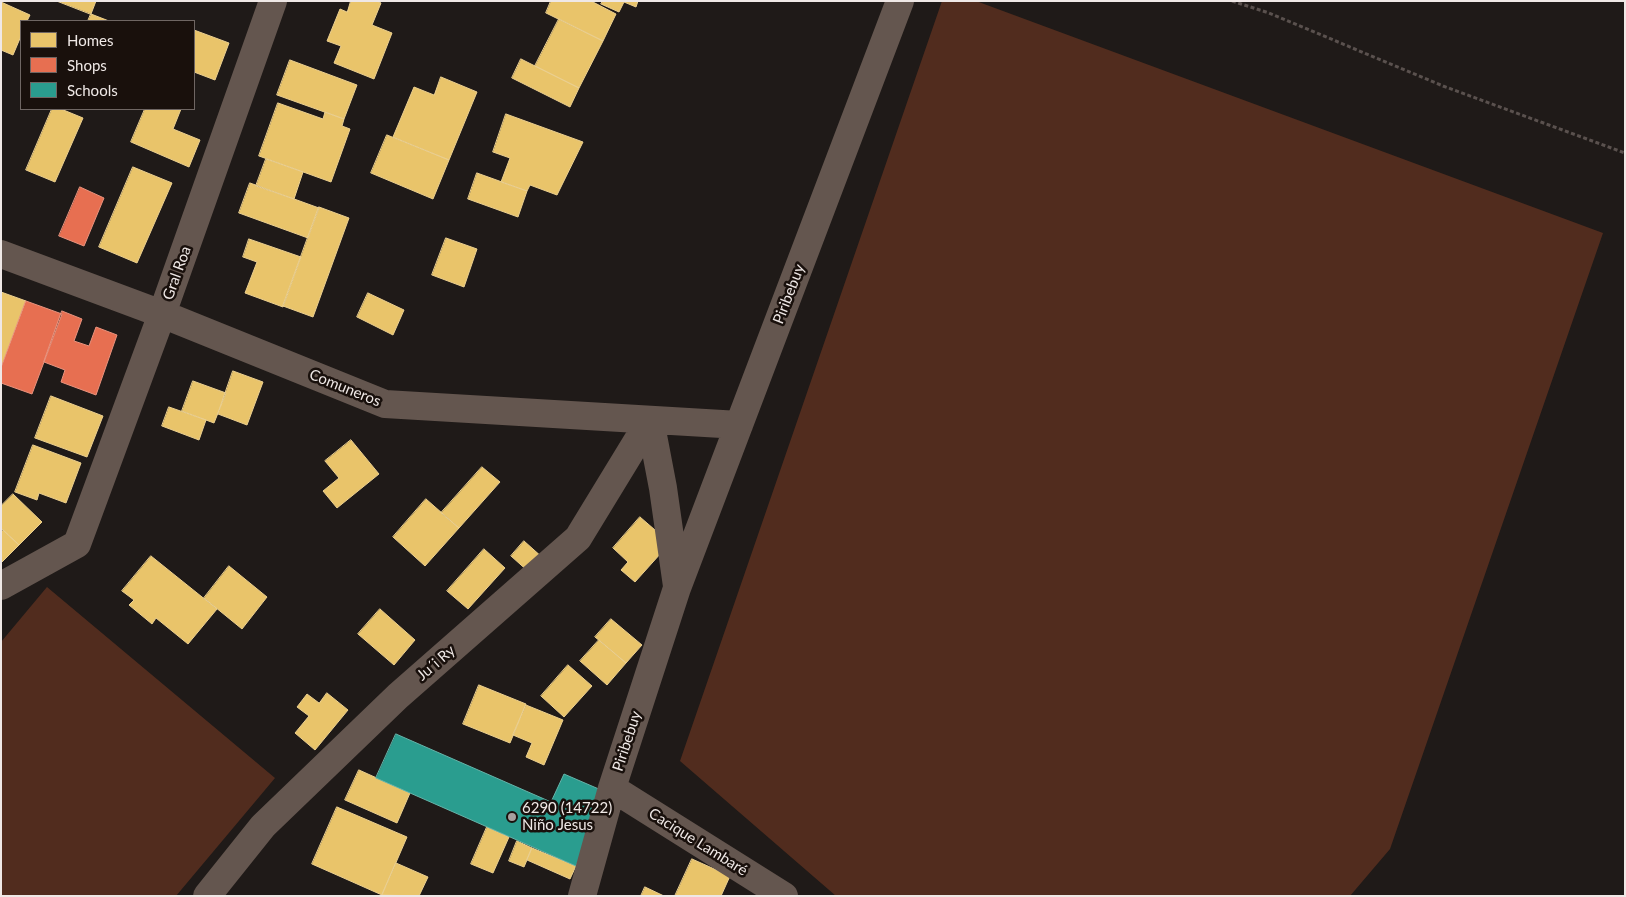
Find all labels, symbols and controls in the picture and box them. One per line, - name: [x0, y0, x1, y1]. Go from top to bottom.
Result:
- legend: [20, 20, 195, 110]
- text: Homes: [67, 31, 113, 49]
- text: Shops: [67, 56, 107, 74]
- text: Schools: [67, 81, 118, 99]
- street label: Gral Roa: [159, 244, 195, 302]
- street label: Piribebuy: [769, 262, 809, 326]
- street label: Comuneros: [307, 366, 383, 410]
- street label: Ju´i Ry: [413, 642, 459, 684]
- street label: Piribebuy: [609, 709, 645, 773]
- place label: 6290 (14722) Niño Jesus: [522, 799, 612, 834]
- street label: Cacique Lambaré: [645, 804, 751, 880]
- marker: 6290 (14722) Niño Jesus: [506, 811, 518, 823]

